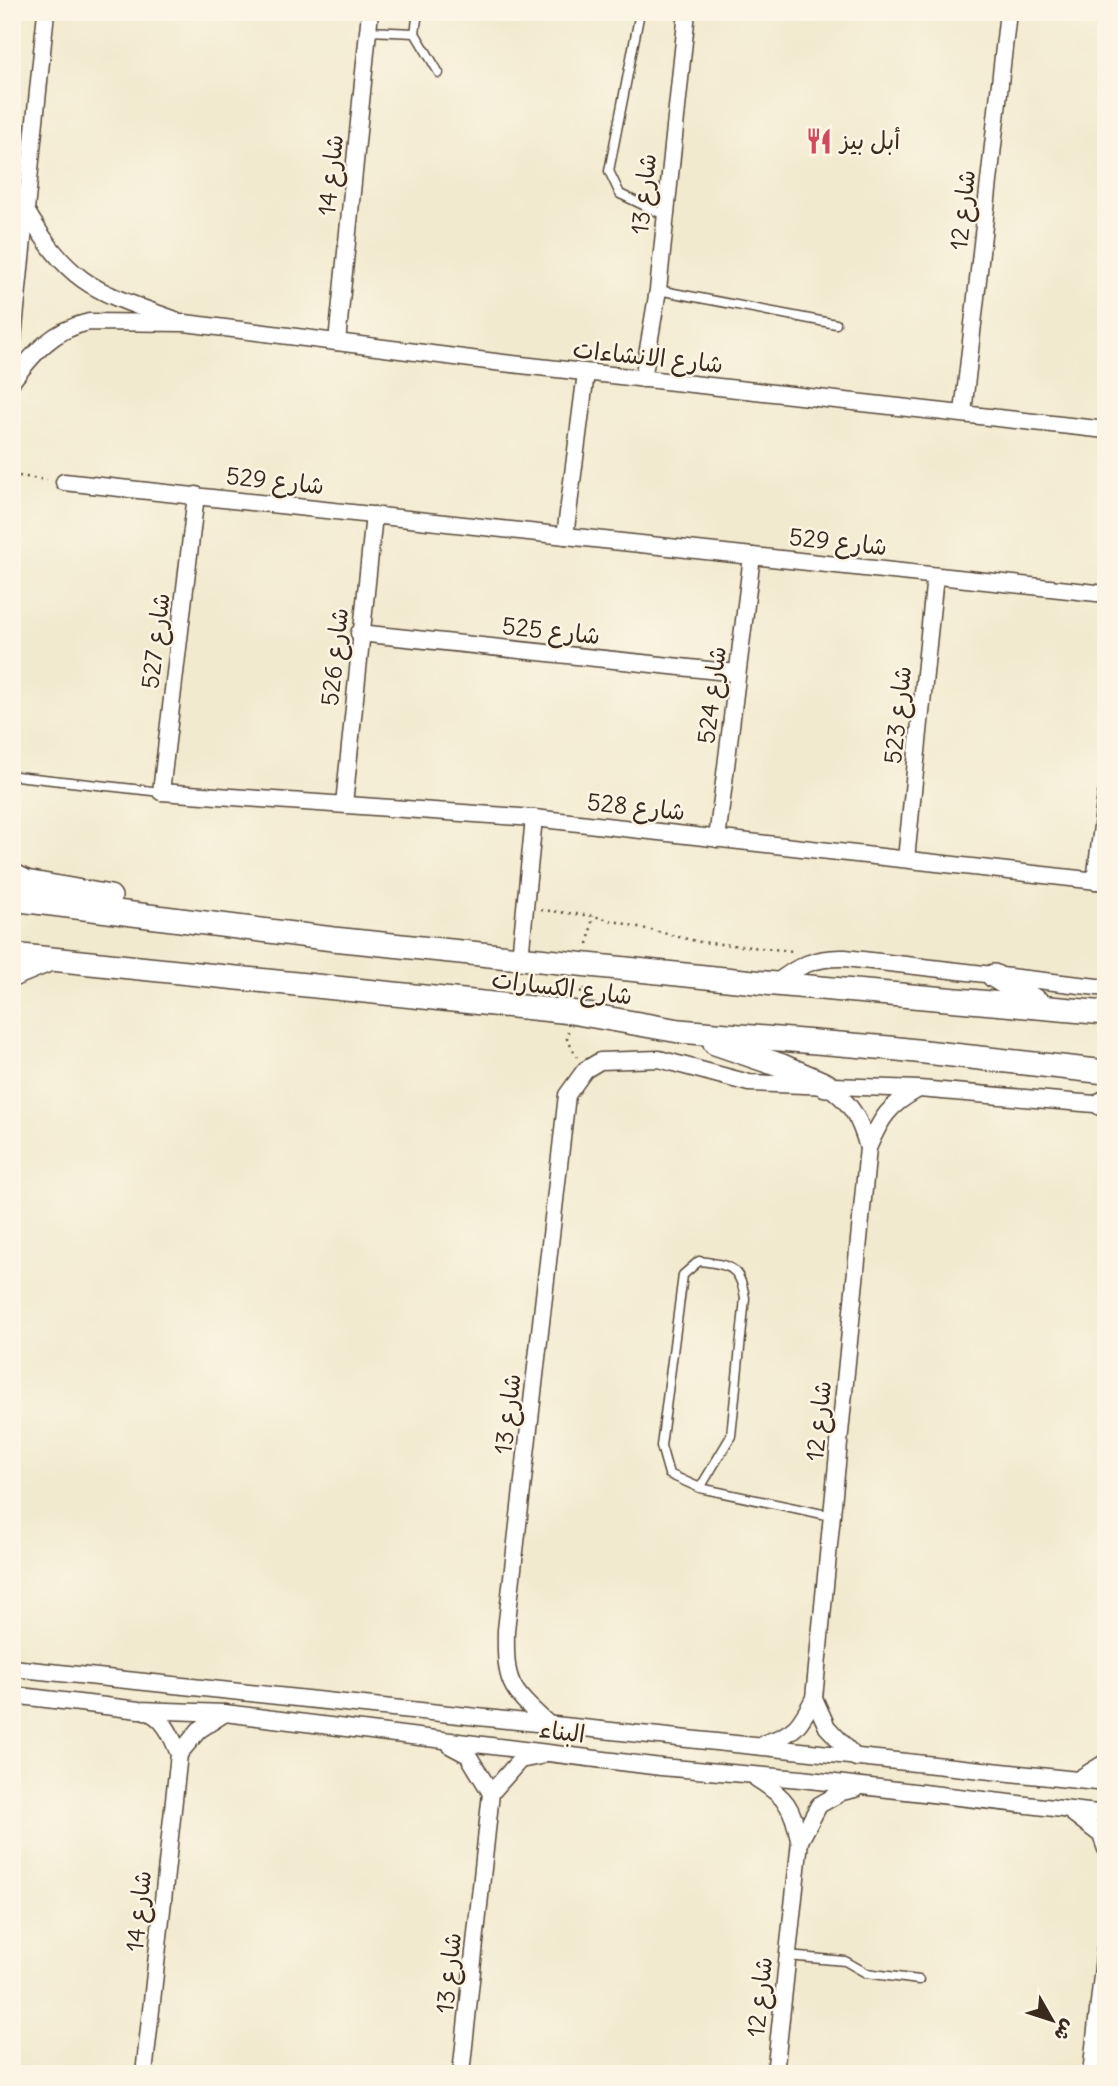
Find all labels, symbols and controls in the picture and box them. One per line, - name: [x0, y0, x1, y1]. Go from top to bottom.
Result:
- place label: أبل بيز: [838, 125, 900, 155]
- restaurant icon: أبل بيز: [804, 126, 834, 156]
- street label: شارع 14: [311, 133, 352, 217]
- street label: شارع 13: [624, 152, 665, 236]
- street label: شارع 12: [943, 168, 984, 252]
- street label: شارع الانشاءات: [571, 333, 725, 382]
- street label: شارع 529: [224, 460, 326, 503]
- street label: شارع 529: [787, 521, 889, 564]
- street label: شارع 527: [134, 591, 179, 691]
- street label: شارع 526: [314, 606, 357, 708]
- street label: شارع 525: [500, 610, 602, 653]
- street label: شارع 524: [690, 644, 735, 746]
- street label: شارع 523: [877, 664, 920, 766]
- street label: شارع 528: [585, 786, 687, 829]
- street label: شارع الكسارات: [490, 964, 634, 1013]
- street label: شارع 13: [487, 1372, 530, 1456]
- street label: شارع 12: [799, 1379, 840, 1463]
- street label: البناء: [537, 1713, 587, 1749]
- street label: شارع 14: [119, 1869, 160, 1953]
- street label: شارع 13: [429, 1931, 470, 2015]
- street label: شارع 12: [740, 1955, 781, 2039]
- north arrow: [1016, 1984, 1086, 2054]
- text: ش: [1049, 2015, 1081, 2046]

